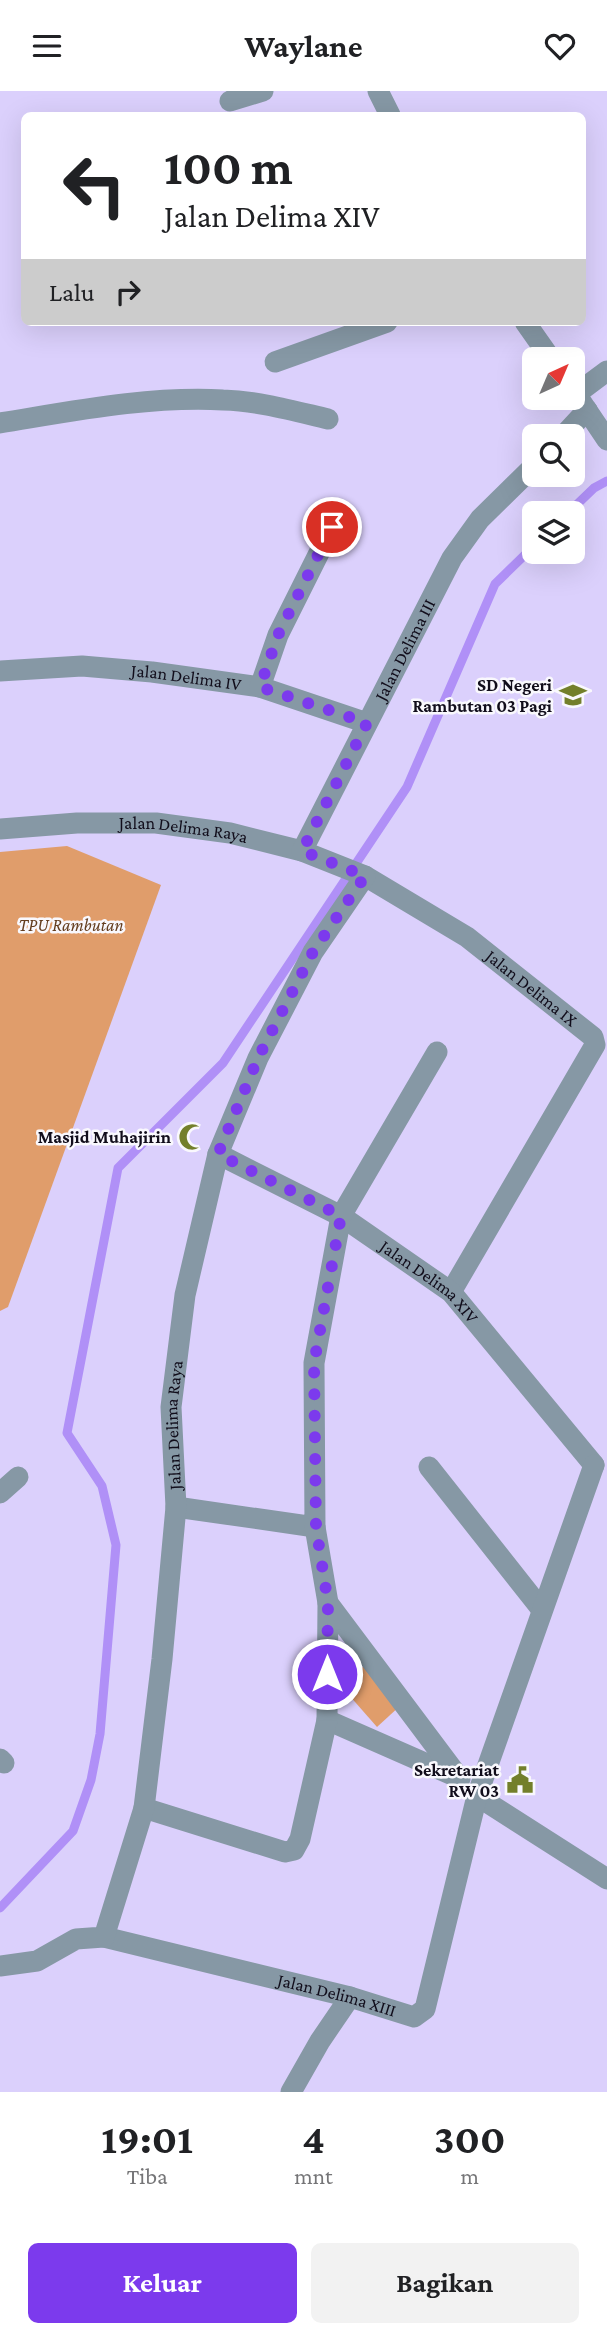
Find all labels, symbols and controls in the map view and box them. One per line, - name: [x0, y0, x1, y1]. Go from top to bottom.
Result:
- icon: menu: [28, 27, 66, 65]
- icon: heart: [541, 27, 579, 65]
- text: Waylane: [244, 28, 363, 64]
- icon: left: [49, 140, 140, 231]
- text: 100 m: [164, 140, 293, 195]
- text: Jalan Delima XIV: [164, 198, 380, 234]
- icon: right: [109, 273, 147, 311]
- text: Lalu: [49, 278, 95, 307]
- north arrow: [522, 347, 584, 409]
- map controls: [522, 347, 585, 564]
- button: search: [522, 424, 585, 487]
- pin: [302, 497, 362, 557]
- button: layers: [522, 501, 585, 564]
- icon: arrive: [313, 508, 351, 546]
- street label: Jalan Delima III: [370, 596, 439, 706]
- street label: Jalan Delima IV: [128, 660, 243, 694]
- place label: SD Negeri Rambutan 03 Pagi: [413, 675, 553, 716]
- school or university icon: SD Negeri Rambutan 03 Pagi: [558, 680, 588, 710]
- street label: Jalan Delima Raya: [117, 813, 250, 847]
- park label: TPU Rambutan: [18, 915, 124, 935]
- street label: Jalan Delima IX: [480, 945, 582, 1031]
- mosque icon: Masjid Muhajirin: [177, 1122, 207, 1152]
- place label: Masjid Muhajirin: [38, 1127, 172, 1148]
- street label: Jalan Delima XIV: [374, 1235, 483, 1328]
- street label: Jalan Delima Raya: [161, 1359, 187, 1492]
- position arrow: [290, 1637, 364, 1711]
- place label: Sekretariat RW 03: [414, 1760, 500, 1801]
- public building icon: Sekretariat RW 03: [505, 1765, 535, 1795]
- street label: Jalan Delima XIII: [274, 1969, 399, 2021]
- text: 19:01: [101, 2115, 193, 2162]
- text: 4: [302, 2115, 325, 2162]
- text: 300: [434, 2115, 506, 2162]
- text: Tiba: [127, 2163, 168, 2189]
- text: mnt: [294, 2163, 333, 2189]
- text: m: [461, 2163, 479, 2189]
- button: Keluar: [28, 2243, 297, 2323]
- button: Bagikan: [311, 2243, 579, 2323]

